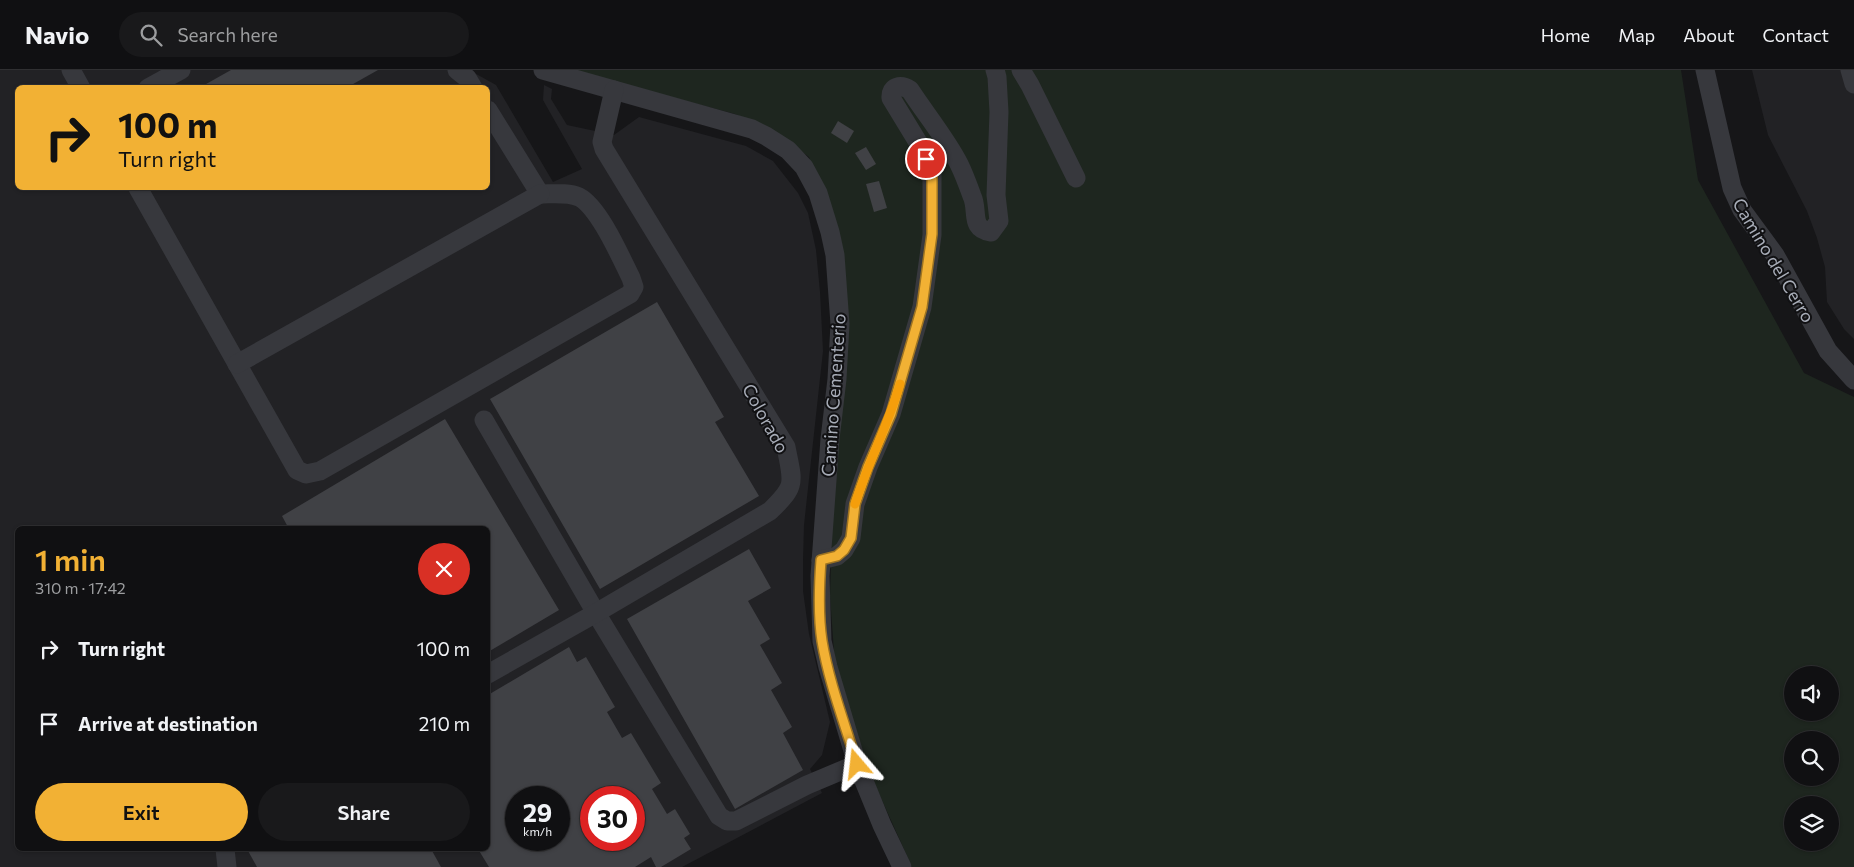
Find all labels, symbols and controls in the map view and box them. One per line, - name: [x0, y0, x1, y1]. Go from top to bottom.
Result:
- search box: [119, 12, 469, 57]
- text: Navio: [25, 20, 89, 49]
- icon: search: [137, 21, 165, 49]
- text: Search here: [177, 23, 278, 46]
- text: Home: [1541, 24, 1590, 46]
- text: Map: [1618, 24, 1655, 46]
- text: About: [1683, 24, 1735, 46]
- text: Contact: [1763, 24, 1829, 46]
- text: 100 m: [118, 102, 218, 145]
- icon: right: [35, 105, 100, 170]
- pin: [905, 138, 947, 180]
- text: Turn right: [118, 145, 216, 172]
- icon: arrive: [912, 145, 940, 173]
- street label: Camino del Cerro: [1728, 194, 1820, 326]
- street label: Camino Cementerio: [816, 313, 850, 477]
- street label: Colorado: [738, 379, 794, 457]
- text: 1 min: [35, 540, 106, 577]
- button: close: [418, 543, 470, 595]
- text: 310 m · 17:42: [35, 578, 126, 597]
- icon: right: [35, 635, 63, 663]
- text: Turn right: [78, 637, 165, 660]
- text: 100 m: [417, 637, 470, 660]
- map controls: [1784, 666, 1839, 851]
- button: sound: [1784, 666, 1839, 721]
- icon: arrive: [35, 710, 63, 738]
- text: Arrive at destination: [78, 712, 258, 735]
- text: 210 m: [419, 712, 470, 735]
- button: search: [1784, 731, 1839, 786]
- position arrow: [830, 737, 882, 789]
- button: Exit: [35, 783, 248, 841]
- button: Share: [258, 783, 470, 841]
- speed limit sign: 30: [580, 786, 645, 851]
- button: layers: [1784, 796, 1839, 851]
- text: 29: [523, 797, 552, 827]
- text: km/h: [523, 824, 552, 838]

